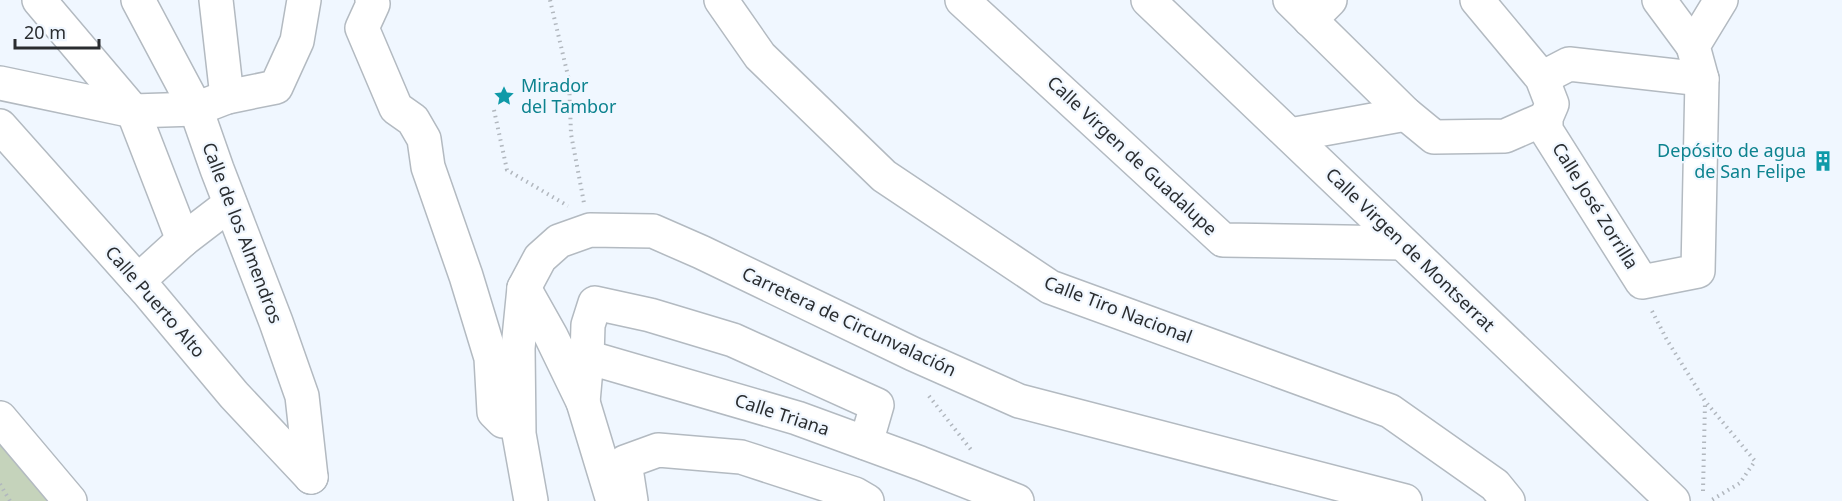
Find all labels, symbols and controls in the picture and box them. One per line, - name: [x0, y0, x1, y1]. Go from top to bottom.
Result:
- scale bar: [15, 12, 99, 50]
- text: 20 m: [24, 20, 66, 44]
- street label: Calle Virgen de Guadalupe: [1043, 70, 1223, 240]
- place label: Mirador del Tambor: [521, 73, 617, 118]
- place icon: Mirador del Tambor: [492, 84, 516, 108]
- street label: Calle José Zorrilla: [1547, 138, 1644, 273]
- place label: Depósito de agua de San Felipe: [1657, 138, 1806, 183]
- street label: Calle de los Almendros: [197, 139, 289, 327]
- building icon: Depósito de agua de San Felipe: [1811, 149, 1835, 173]
- street label: Calle Virgen de Montserrat: [1321, 162, 1501, 337]
- street label: Calle Puerto Alto: [101, 240, 211, 362]
- street label: Carretera de Circunvalación: [738, 261, 960, 381]
- street label: Calle Tiro Nacional: [1041, 270, 1196, 348]
- street label: Calle Triana: [732, 387, 833, 441]

